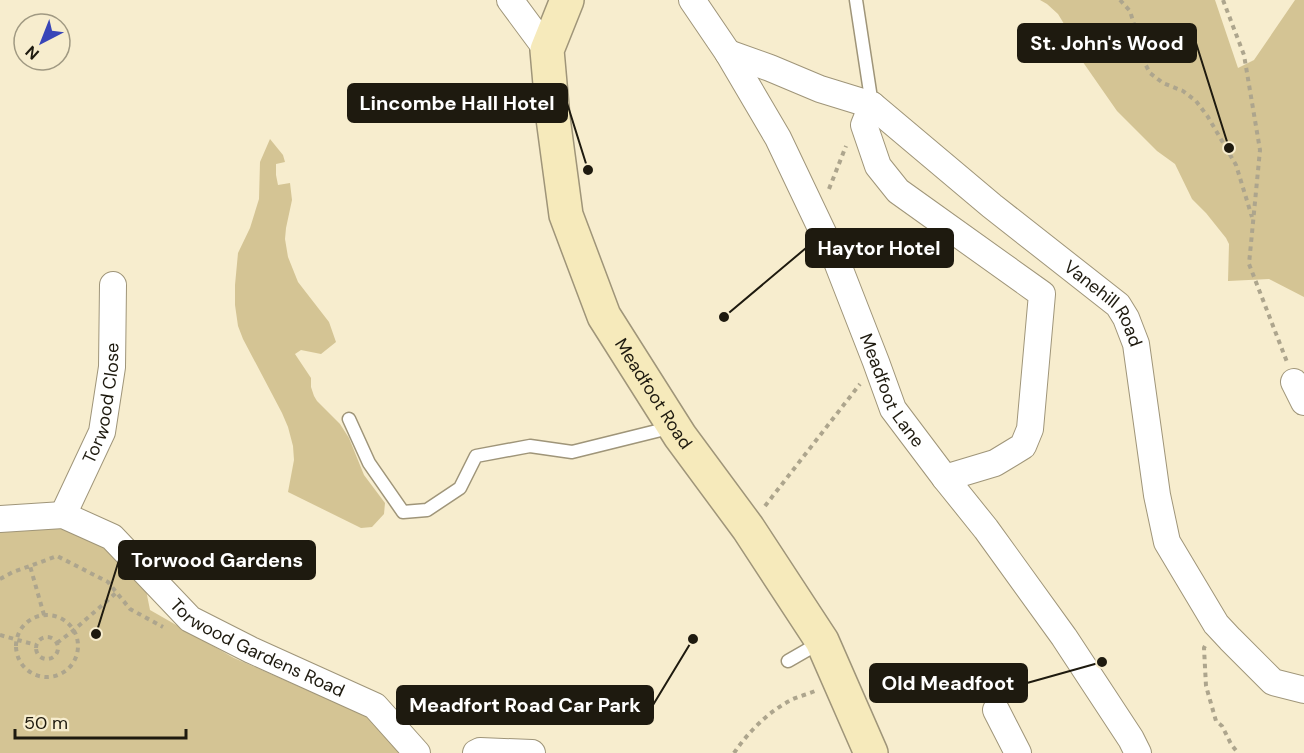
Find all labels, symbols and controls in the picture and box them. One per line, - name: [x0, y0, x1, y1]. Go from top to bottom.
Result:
- north arrow: [12, 12, 72, 72]
- callout: St. John's Wood: [1018, 24, 1196, 62]
- text: St. John's Wood: [1030, 30, 1184, 56]
- text: N: [21, 41, 44, 64]
- callout: Lincombe Hall Hotel: [348, 84, 567, 122]
- text: Lincombe Hall Hotel: [359, 90, 555, 116]
- callout: Haytor Hotel: [806, 229, 953, 267]
- text: Haytor Hotel: [817, 235, 941, 261]
- street label: Vanehill Road: [1059, 255, 1148, 350]
- street label: Meadfoot Lane: [854, 330, 930, 452]
- street label: Meadfoot Road: [609, 334, 698, 454]
- street label: Torwood Close: [77, 343, 125, 467]
- callout: Torwood Gardens: [119, 541, 315, 579]
- text: Torwood Gardens: [131, 547, 303, 573]
- street label: Torwood Gardens Road: [165, 593, 349, 703]
- callout: Old Meadfoot: [870, 664, 1027, 702]
- text: Old Meadfoot: [881, 670, 1015, 696]
- callout: Meadfort Road Car Park: [397, 686, 653, 724]
- text: Meadfort Road Car Park: [409, 692, 641, 718]
- scale bar: [15, 702, 186, 740]
- text: 50 m: [24, 711, 68, 735]

